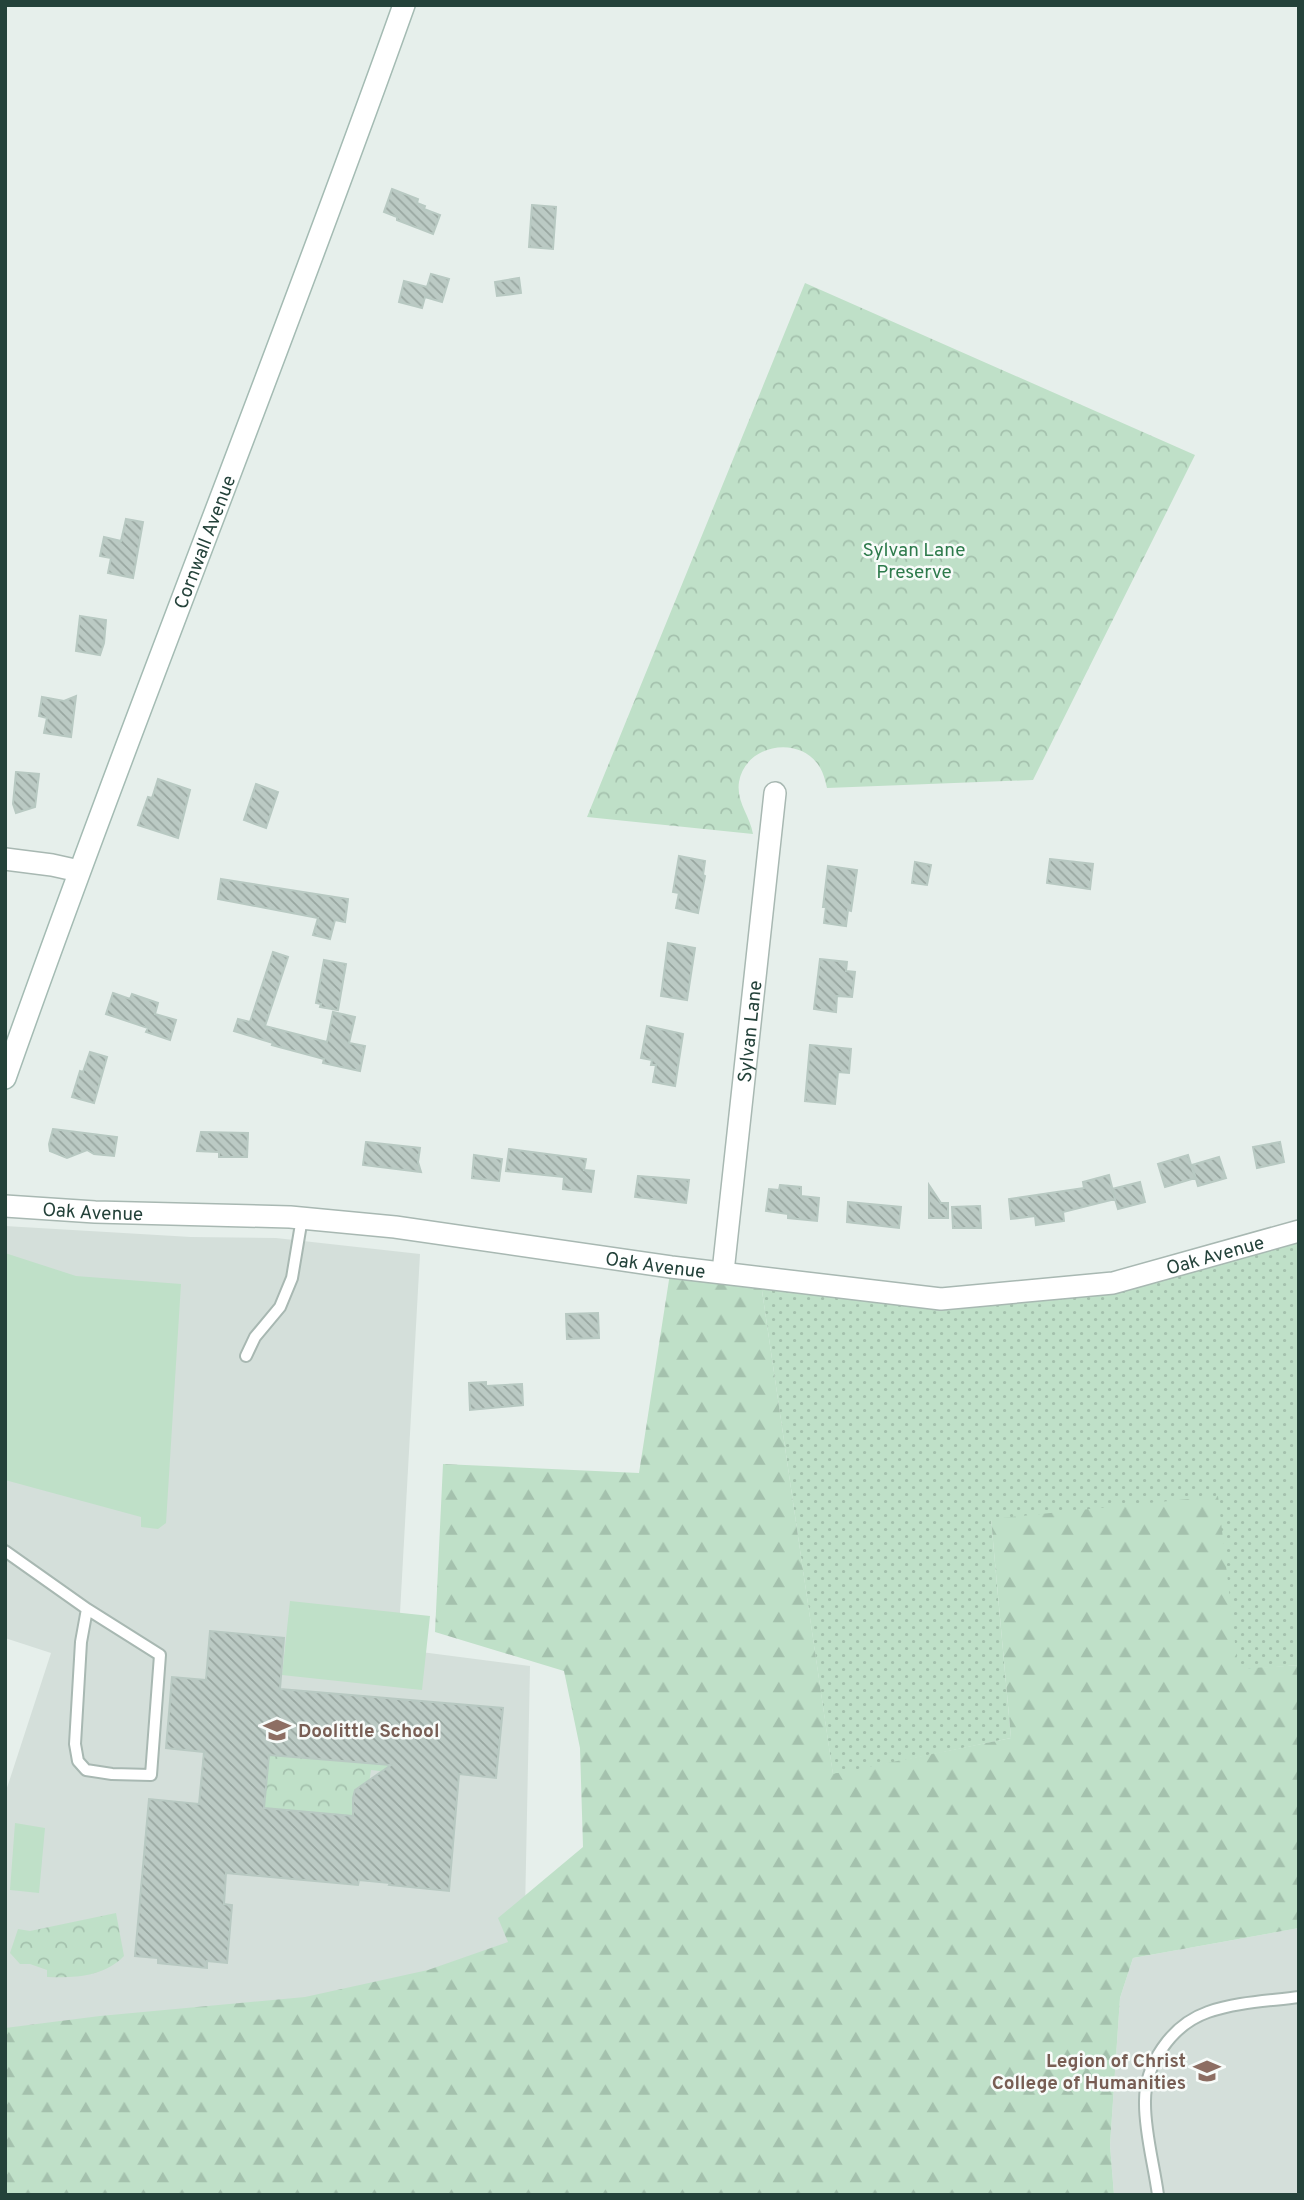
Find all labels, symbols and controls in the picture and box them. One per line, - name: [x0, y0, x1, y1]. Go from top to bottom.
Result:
- street label: Cornwall Avenue: [170, 472, 242, 613]
- park label: Sylvan Lane Preserve: [863, 539, 965, 585]
- street label: Sylvan Lane: [734, 979, 769, 1084]
- street label: Oak Avenue: [42, 1199, 143, 1227]
- street label: Oak Avenue: [1164, 1231, 1267, 1282]
- street label: Oak Avenue: [604, 1248, 707, 1285]
- school or university icon: Doolittle School: [262, 1715, 292, 1745]
- place label: Doolittle School: [298, 1720, 439, 1744]
- place label: Legion of Christ College of Humanities: [992, 2050, 1186, 2096]
- school or university icon: Legion of Christ College of Humanities: [1192, 2056, 1222, 2086]

